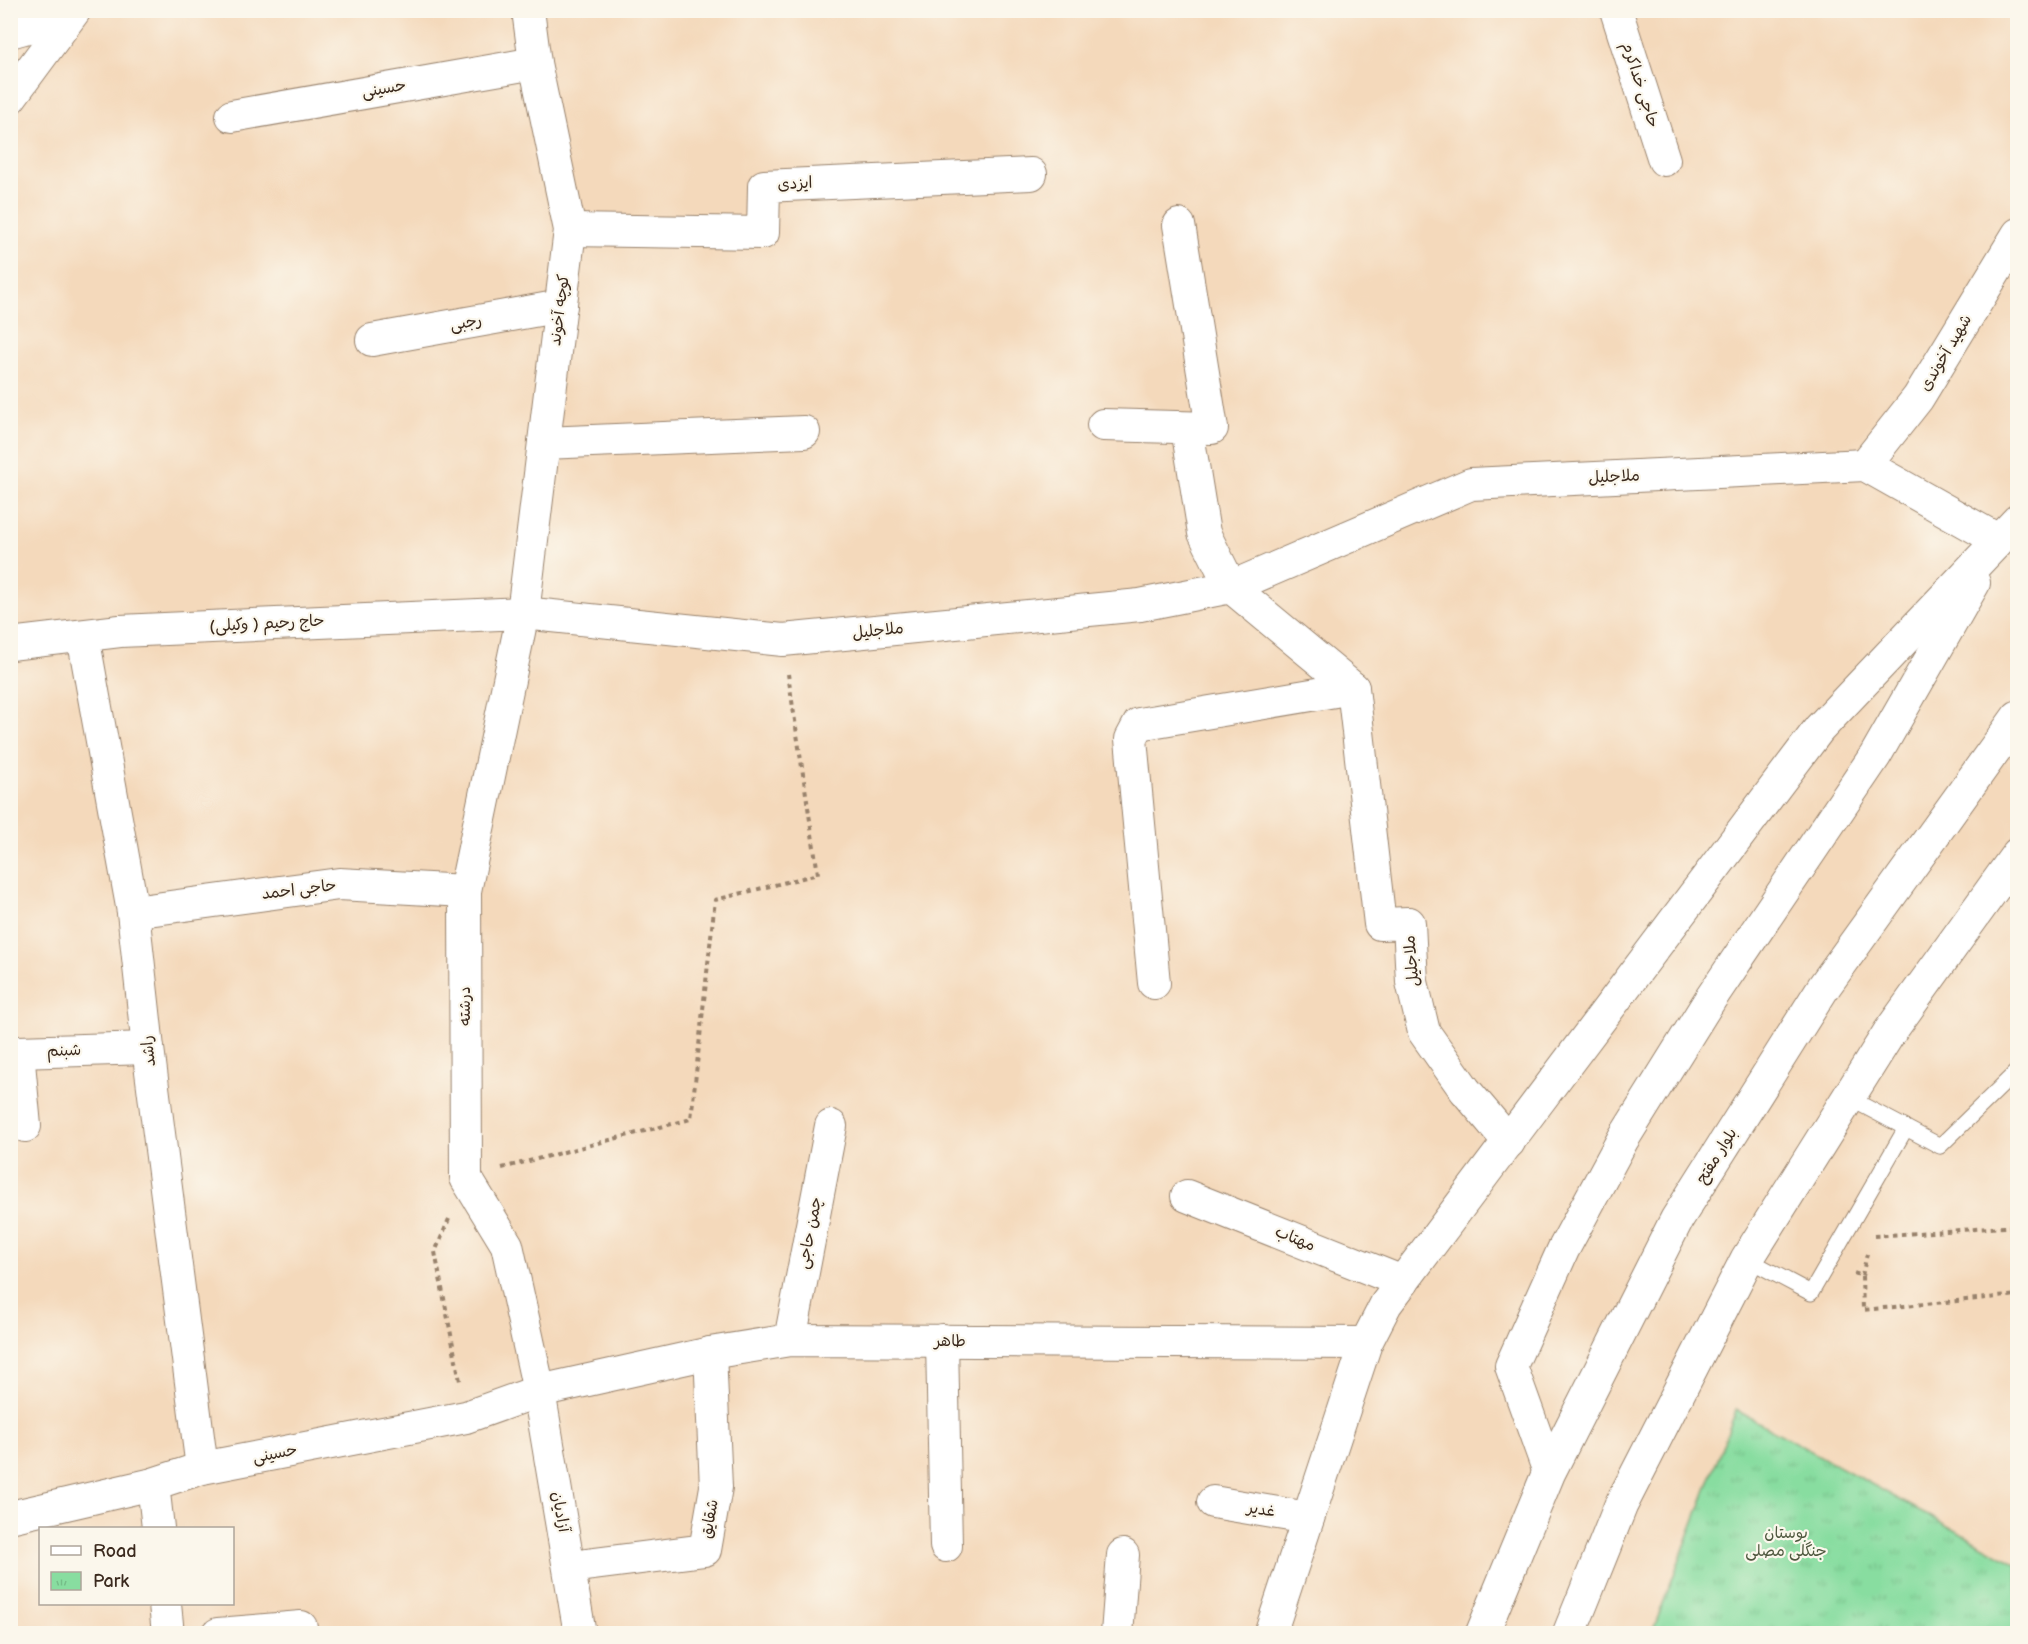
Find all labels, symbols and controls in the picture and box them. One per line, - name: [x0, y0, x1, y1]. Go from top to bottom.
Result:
- street label: حاجی خداکرم: [1615, 40, 1663, 131]
- street label: حسینی: [360, 76, 408, 102]
- street label: ایزدی: [777, 174, 813, 194]
- street label: کوچه آخوند: [546, 273, 574, 347]
- street label: رجبی: [449, 311, 483, 335]
- street label: شهید آخوندی: [1916, 311, 1976, 395]
- street label: ملاجلیل: [1588, 466, 1640, 488]
- street label: حاج رحیم ( وکیلی): [209, 612, 325, 638]
- street label: ملاجلیل: [851, 619, 905, 643]
- street label: حاجی احمد: [260, 876, 338, 904]
- street label: ملاجلیل: [1400, 935, 1424, 987]
- street label: درشته: [456, 986, 475, 1026]
- street label: راشد: [138, 1034, 160, 1068]
- street label: شبنم: [47, 1041, 82, 1063]
- street label: بلوار مفتح: [1692, 1125, 1742, 1187]
- street label: چمن حاجی: [794, 1195, 826, 1271]
- street label: مهتاب: [1272, 1222, 1318, 1256]
- street label: طاهر: [932, 1332, 966, 1351]
- street label: حسینی: [251, 1440, 299, 1468]
- street label: آزادیان: [547, 1490, 573, 1535]
- street label: شقایق: [697, 1498, 723, 1540]
- street label: غدیر: [1244, 1498, 1276, 1522]
- park label: بوستان جنگلی مصلی: [1745, 1524, 1827, 1561]
- legend: [39, 1527, 234, 1605]
- text: Road: [93, 1541, 137, 1562]
- text: Park: [93, 1571, 129, 1592]

